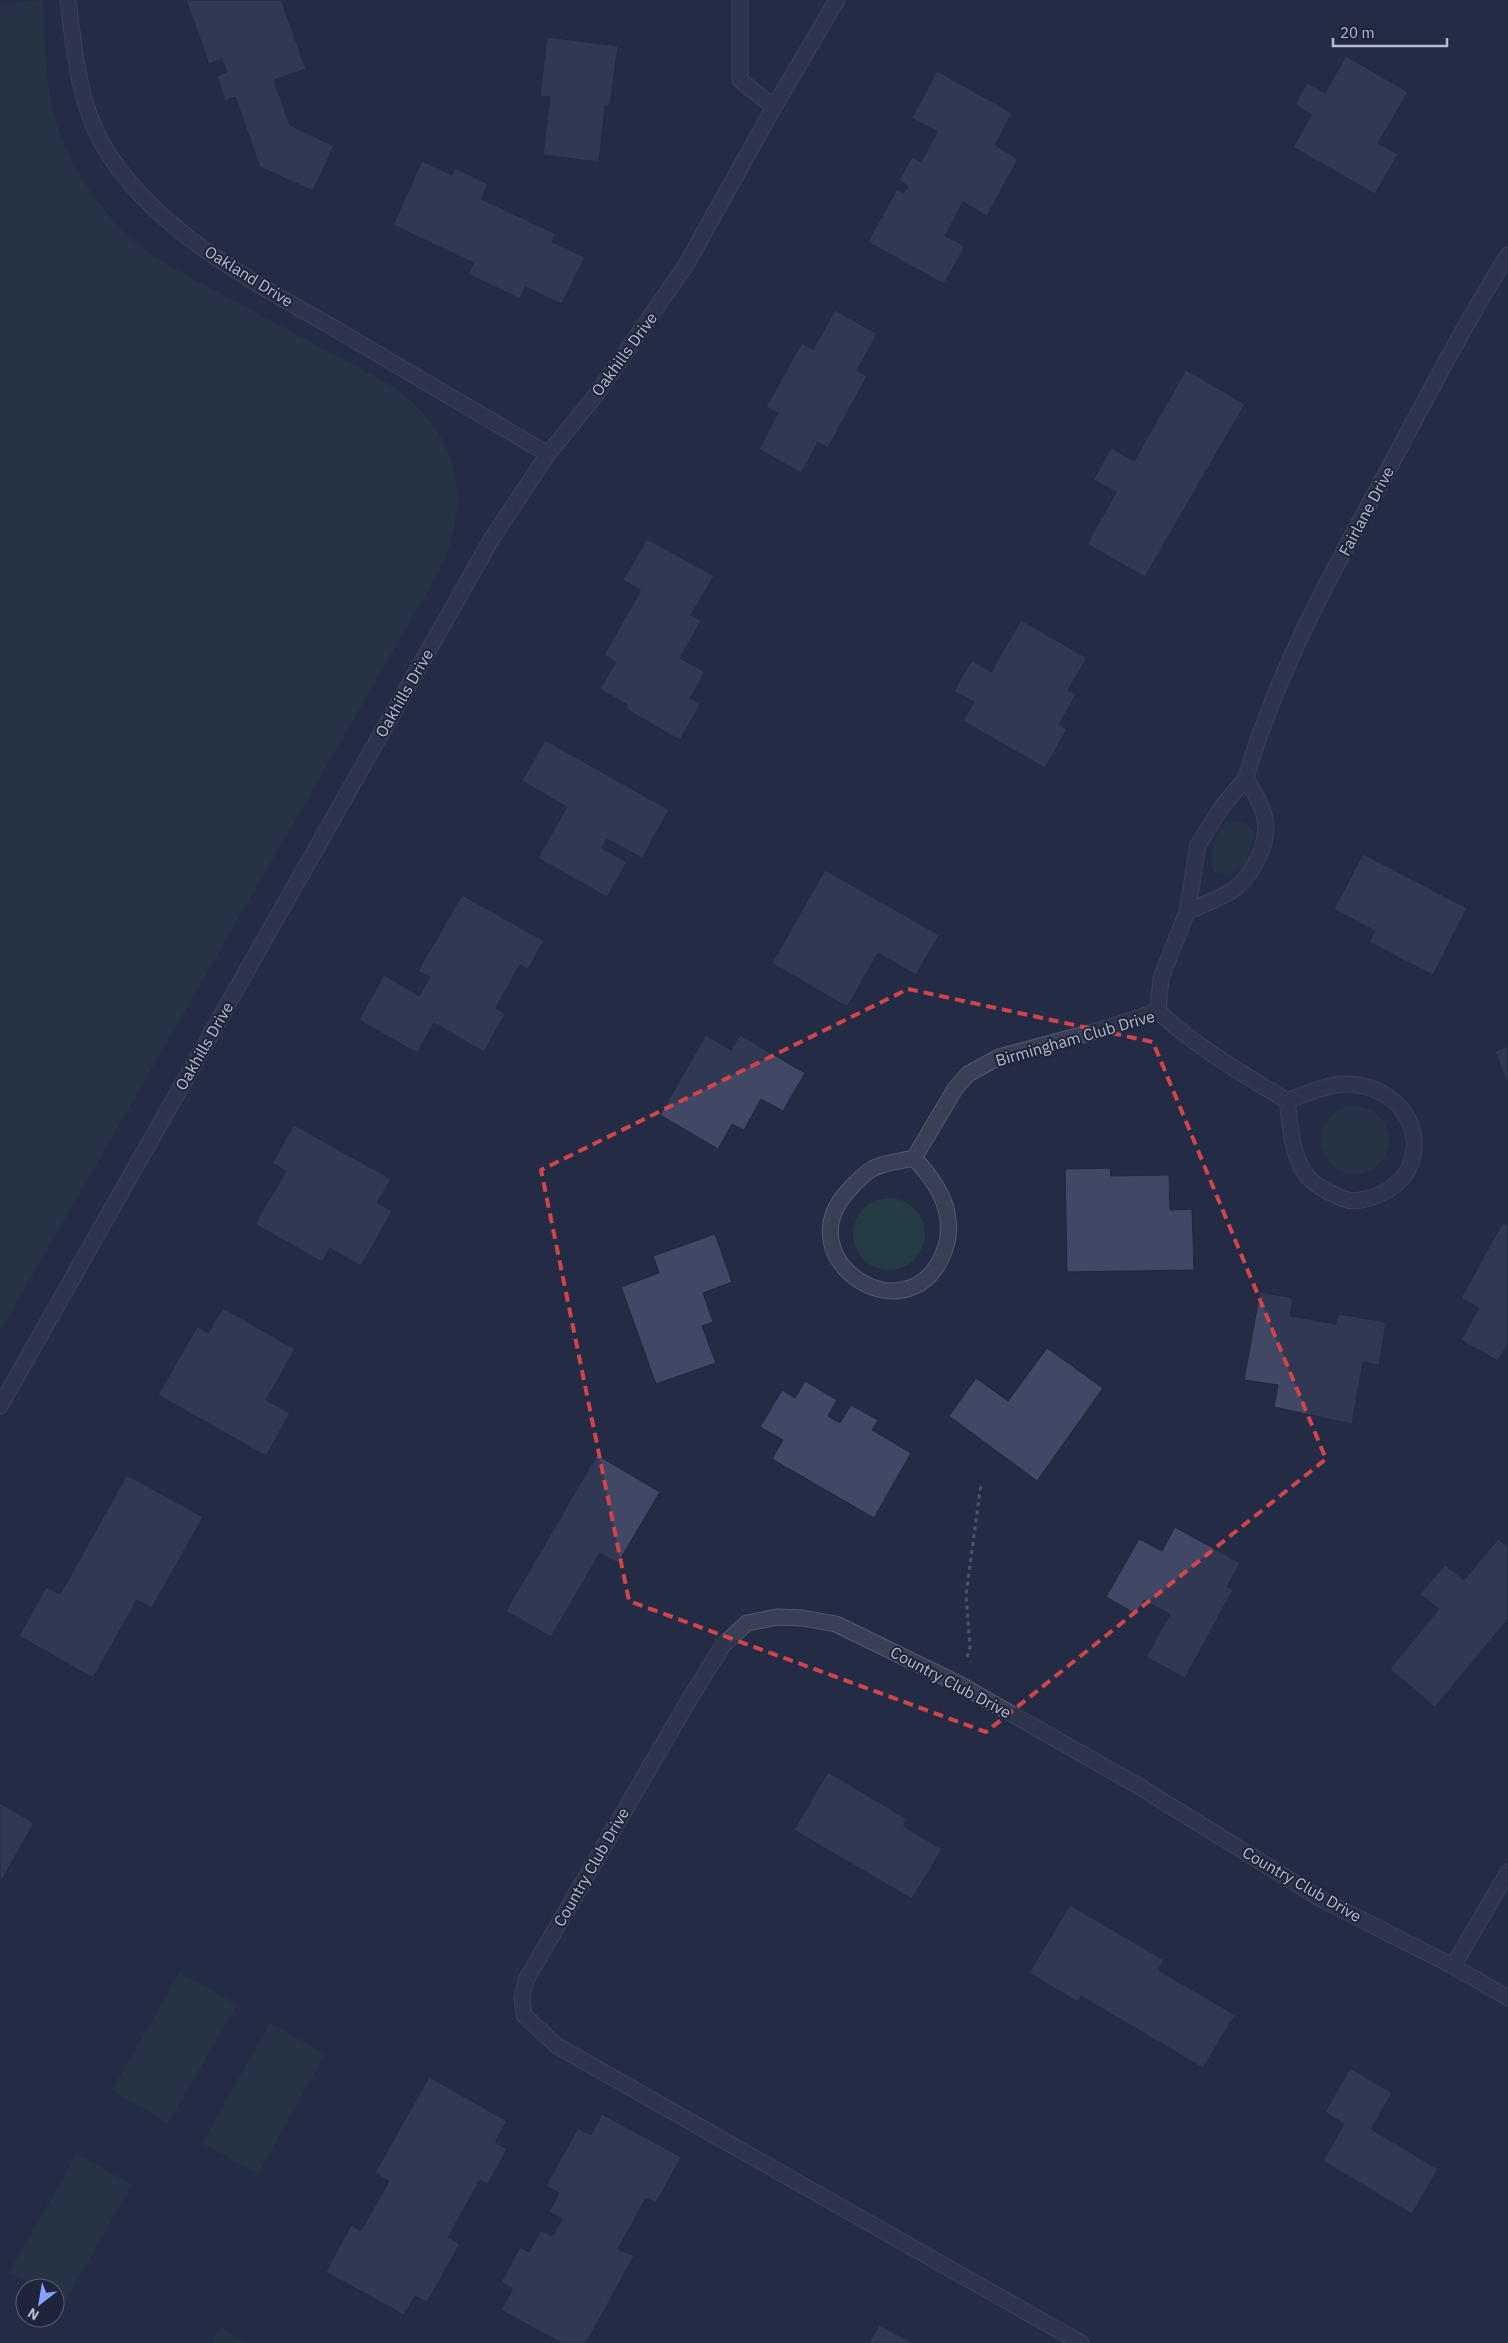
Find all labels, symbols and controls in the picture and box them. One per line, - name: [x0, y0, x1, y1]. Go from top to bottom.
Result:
- scale bar: [1333, 15, 1447, 47]
- text: 20 m: [1340, 23, 1375, 42]
- street label: Oakland Drive: [201, 241, 297, 311]
- street label: Oakhills Drive: [587, 308, 661, 400]
- street label: Fairlane Drive: [1334, 463, 1398, 559]
- street label: Oakhills Drive: [371, 645, 437, 741]
- street label: Oakhills Drive: [171, 998, 237, 1094]
- street label: Birmingham Club Drive: [993, 1006, 1157, 1070]
- street label: Country Club Drive: [887, 1642, 1015, 1722]
- street label: Country Club Drive: [549, 1804, 633, 1930]
- street label: Country Club Drive: [1239, 1842, 1365, 1926]
- north arrow: [15, 2278, 65, 2328]
- text: N: [24, 2304, 42, 2324]

